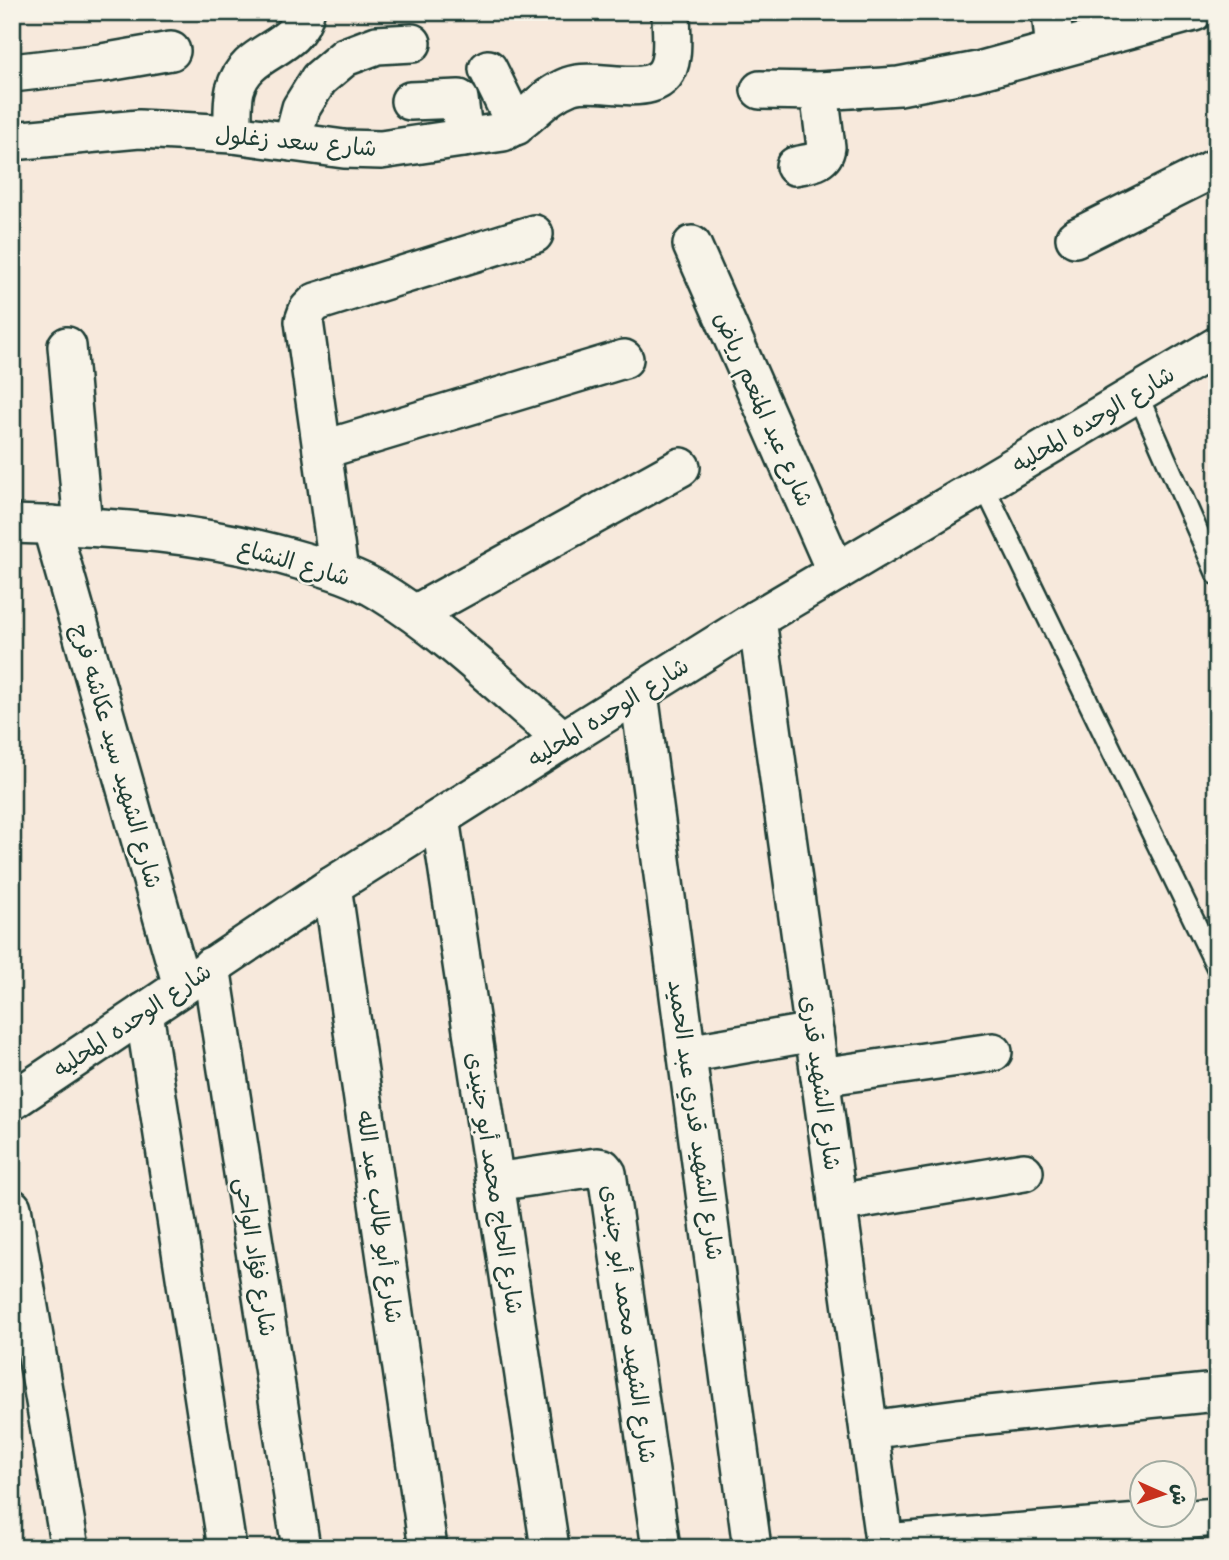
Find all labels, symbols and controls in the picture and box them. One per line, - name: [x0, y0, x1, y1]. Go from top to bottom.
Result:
- street label: شارع سعد زغلول: [214, 121, 378, 164]
- street label: شارع عبد المنعم رياض: [705, 308, 819, 512]
- street label: شارع الوحده المحليه: [1007, 360, 1180, 480]
- street label: شارع النشاع: [234, 534, 353, 593]
- street label: شارع الشهيد سيد عكاشه فرج: [64, 621, 167, 892]
- street label: شارع الوحده المحليه: [523, 652, 695, 775]
- street label: شارع الوحده المحليه: [48, 958, 218, 1085]
- street label: شارع الشهيد قدري عبد الحميد: [659, 978, 729, 1262]
- street label: شارع الشهيد قدرى: [793, 994, 846, 1172]
- street label: شارع الحاج محمد أبو جنيدى: [458, 1050, 530, 1316]
- street label: شارع أبو طالب عبد الله: [349, 1109, 409, 1326]
- street label: شارع فؤاد الواحى: [228, 1176, 281, 1339]
- street label: شارع الشهيد محمد أبو جنيدى: [594, 1183, 662, 1465]
- north arrow: [1128, 1458, 1198, 1528]
- text: ش: [1167, 1484, 1191, 1506]

